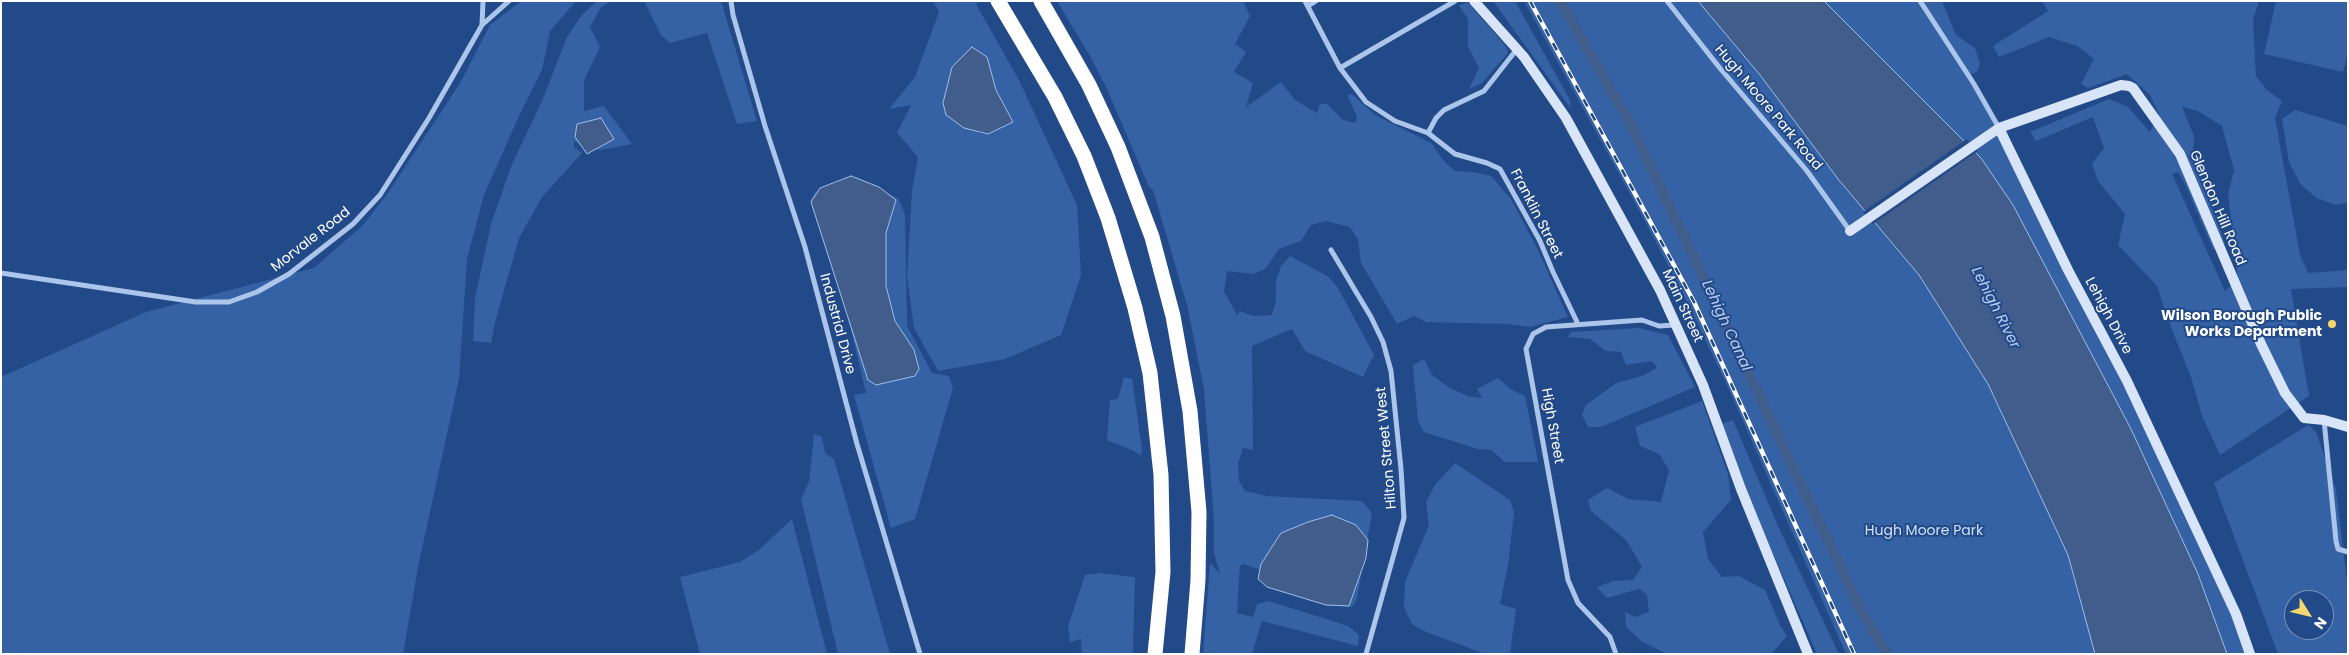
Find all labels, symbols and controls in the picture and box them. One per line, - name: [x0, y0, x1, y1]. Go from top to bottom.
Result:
- street label: Hugh Moore Park Road: [1711, 42, 1825, 174]
- street label: Glendon Hill Road: [2185, 148, 2249, 268]
- street label: Franklin Street: [1506, 166, 1566, 262]
- street label: Morvale Road: [268, 204, 354, 276]
- water label: Lehigh River: [1967, 264, 2023, 352]
- street label: Main Street: [1658, 267, 1706, 345]
- street label: Industrial Drive: [815, 272, 859, 376]
- street label: Lehigh Drive: [2081, 275, 2135, 357]
- water label: Lehigh Canal: [1697, 278, 1755, 374]
- place label: Wilson Borough Public Works Department: [2161, 308, 2322, 341]
- marker: Wilson Borough Public Works Department: [2326, 318, 2338, 330]
- street label: Hilton Street West: [1373, 386, 1401, 510]
- street label: High Street: [1537, 387, 1567, 465]
- park label: Hugh Moore Park: [1865, 523, 1983, 539]
- north arrow: [2284, 590, 2334, 640]
- text: N: [2309, 613, 2332, 633]

